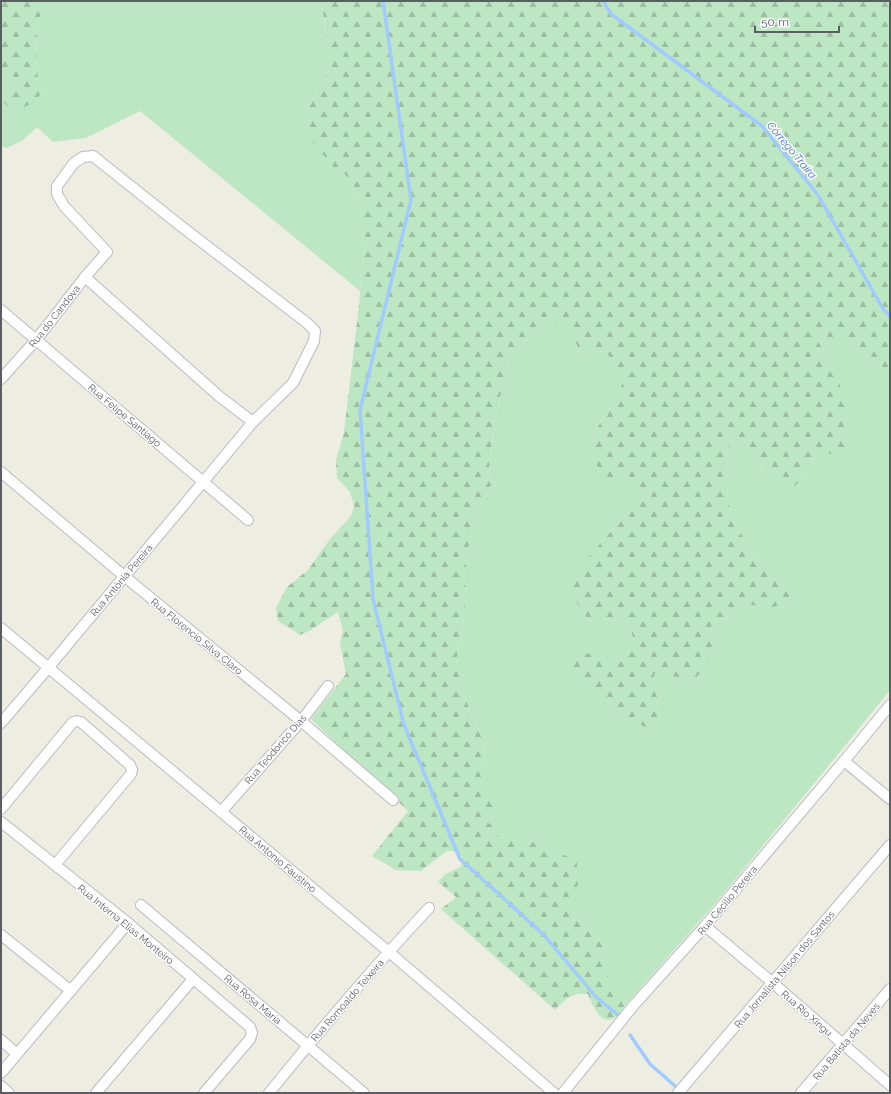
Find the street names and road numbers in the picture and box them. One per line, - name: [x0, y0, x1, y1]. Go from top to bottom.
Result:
- street label: Rua do Candova: [27, 283, 82, 350]
- street label: Rua Felipe Santiago: [86, 382, 163, 449]
- street label: Rua Antônia Pereira: [88, 542, 155, 618]
- street label: Rua Florencio Silva Claro: [149, 596, 245, 677]
- street label: Rua Teodorico Dias: [242, 712, 309, 786]
- street label: Rua Antonio Faustino: [237, 824, 318, 895]
- street label: Rua Cecilio Pereira: [695, 864, 759, 937]
- street label: Rua Interna Elias Monteiro: [76, 882, 176, 966]
- street label: Rua Jornalista Nilson dos Santos: [732, 908, 837, 1030]
- street label: Rua Romoaldo Teixeira: [309, 957, 386, 1044]
- street label: Rua Rosa Maria: [222, 972, 283, 1026]
- street label: Rua Rio Xingu: [779, 988, 834, 1039]
- street label: Rua Batista da Neves: [811, 1000, 882, 1082]

